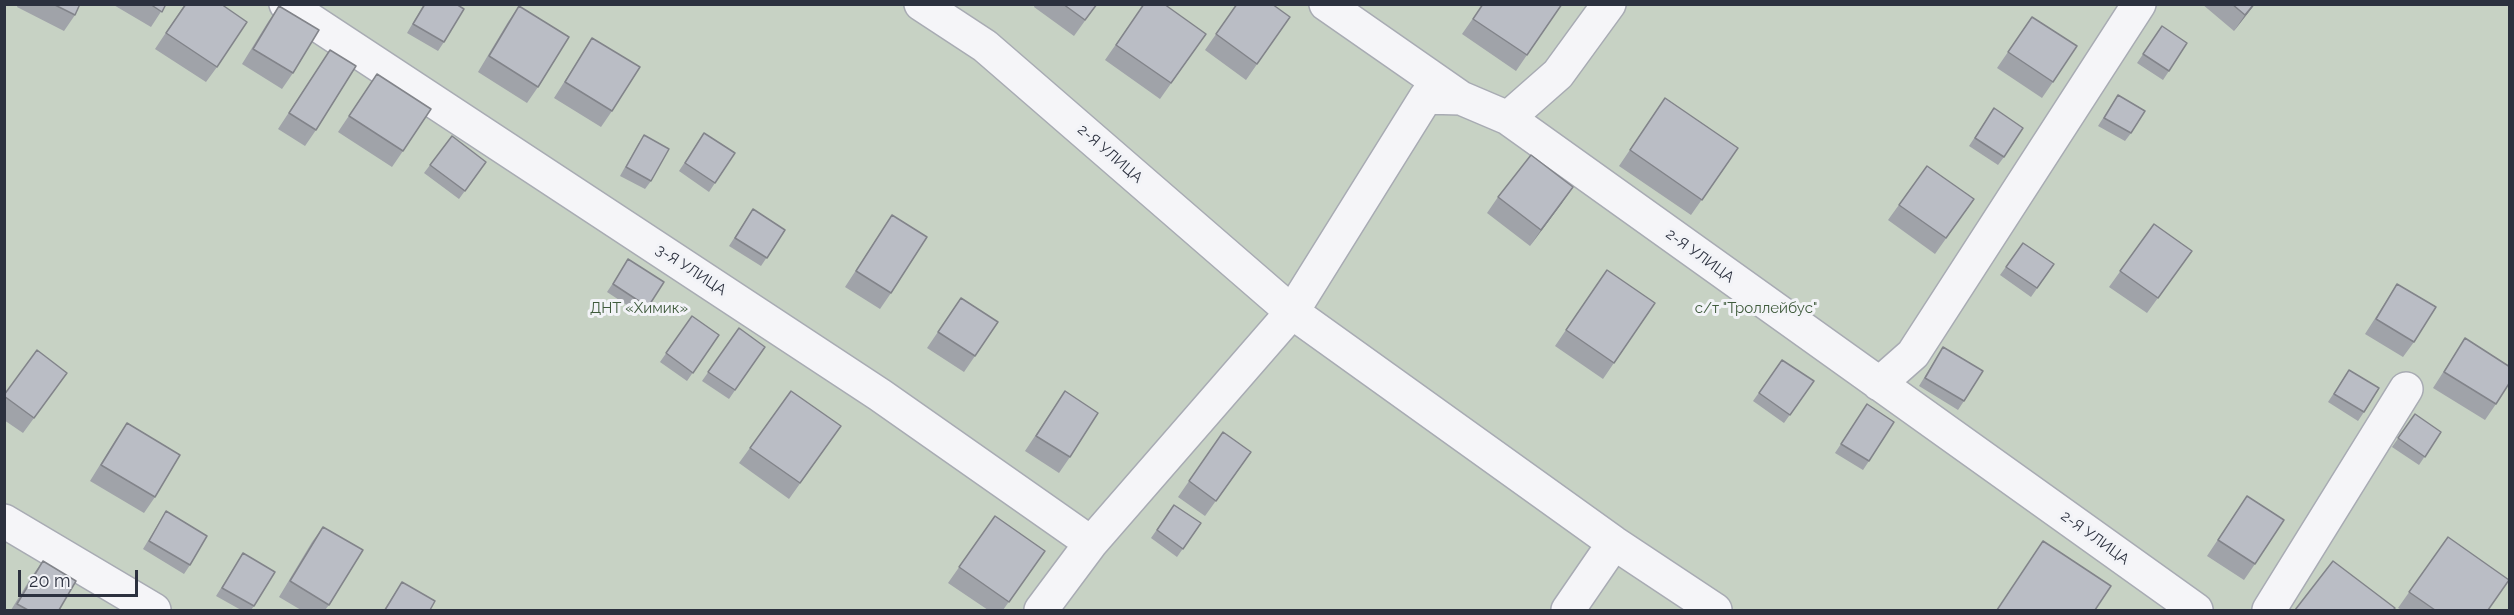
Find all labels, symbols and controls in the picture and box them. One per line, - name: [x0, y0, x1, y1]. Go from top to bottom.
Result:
- street label: 2-Я УЛИЦА: [1074, 121, 1146, 187]
- street label: 2-Я УЛИЦА: [1662, 225, 1738, 287]
- street label: 3-Я УЛИЦА: [652, 241, 730, 299]
- park label: ДНТ «Химик»: [590, 299, 688, 317]
- park label: с/т "Троллейбус": [1695, 299, 1817, 317]
- street label: 2-Я УЛИЦА: [2057, 507, 2133, 569]
- scale bar: [21, 558, 141, 596]
- text: 20 m: [29, 570, 71, 591]

